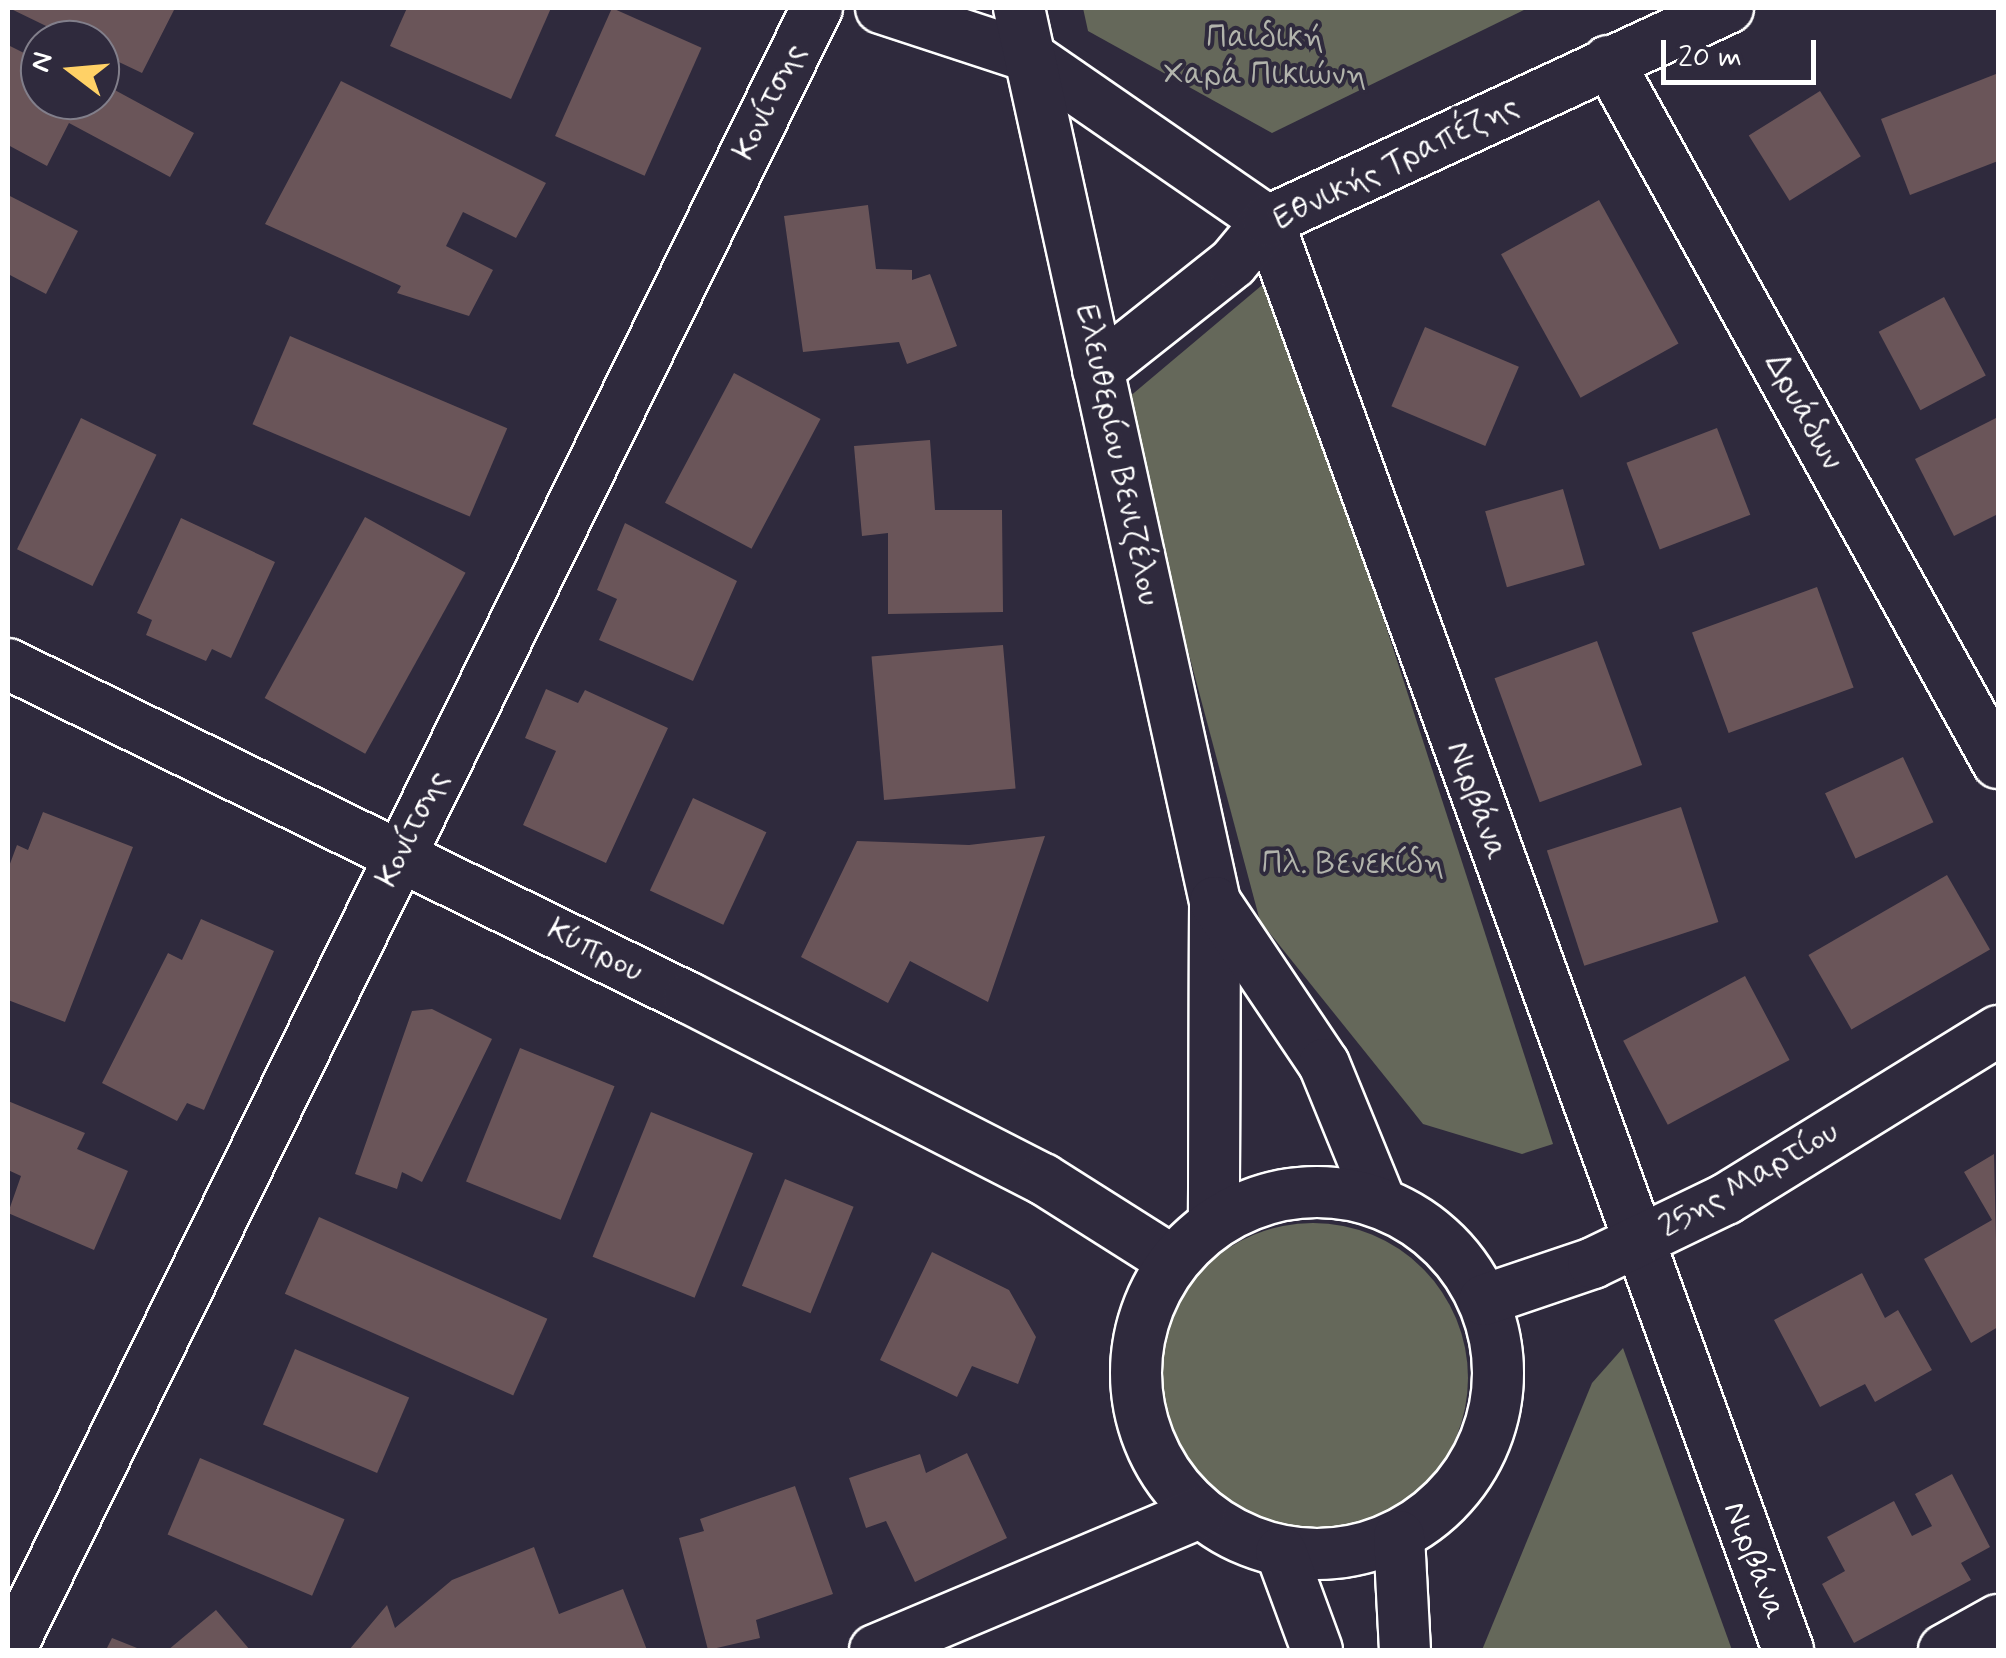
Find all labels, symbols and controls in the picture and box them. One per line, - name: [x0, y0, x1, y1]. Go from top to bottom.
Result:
- north arrow: [20, 20, 120, 120]
- park label: Παιδική Χαρά Πικιώνη: [1163, 20, 1367, 95]
- scale bar: [1666, 20, 1821, 82]
- street label: Κονίτσης: [725, 37, 815, 167]
- text: 20 m: [1678, 38, 1742, 77]
- text: N: [22, 48, 63, 76]
- street label: Εθνικής Τραπέζης: [1267, 87, 1525, 239]
- street label: Ελευθερίου Βενιζέλου: [1066, 301, 1168, 609]
- street label: Δρυάδων: [1755, 347, 1851, 477]
- street label: Νιρβάνα: [1437, 737, 1515, 865]
- street label: Κονίτσης: [368, 764, 458, 894]
- park label: Πλ. Βενεκίδη: [1262, 845, 1444, 883]
- street label: Κύπρου: [541, 911, 649, 991]
- street label: 25ης Μαρτίου: [1653, 1113, 1845, 1247]
- street label: Νιρβάνα: [1714, 1497, 1794, 1625]

